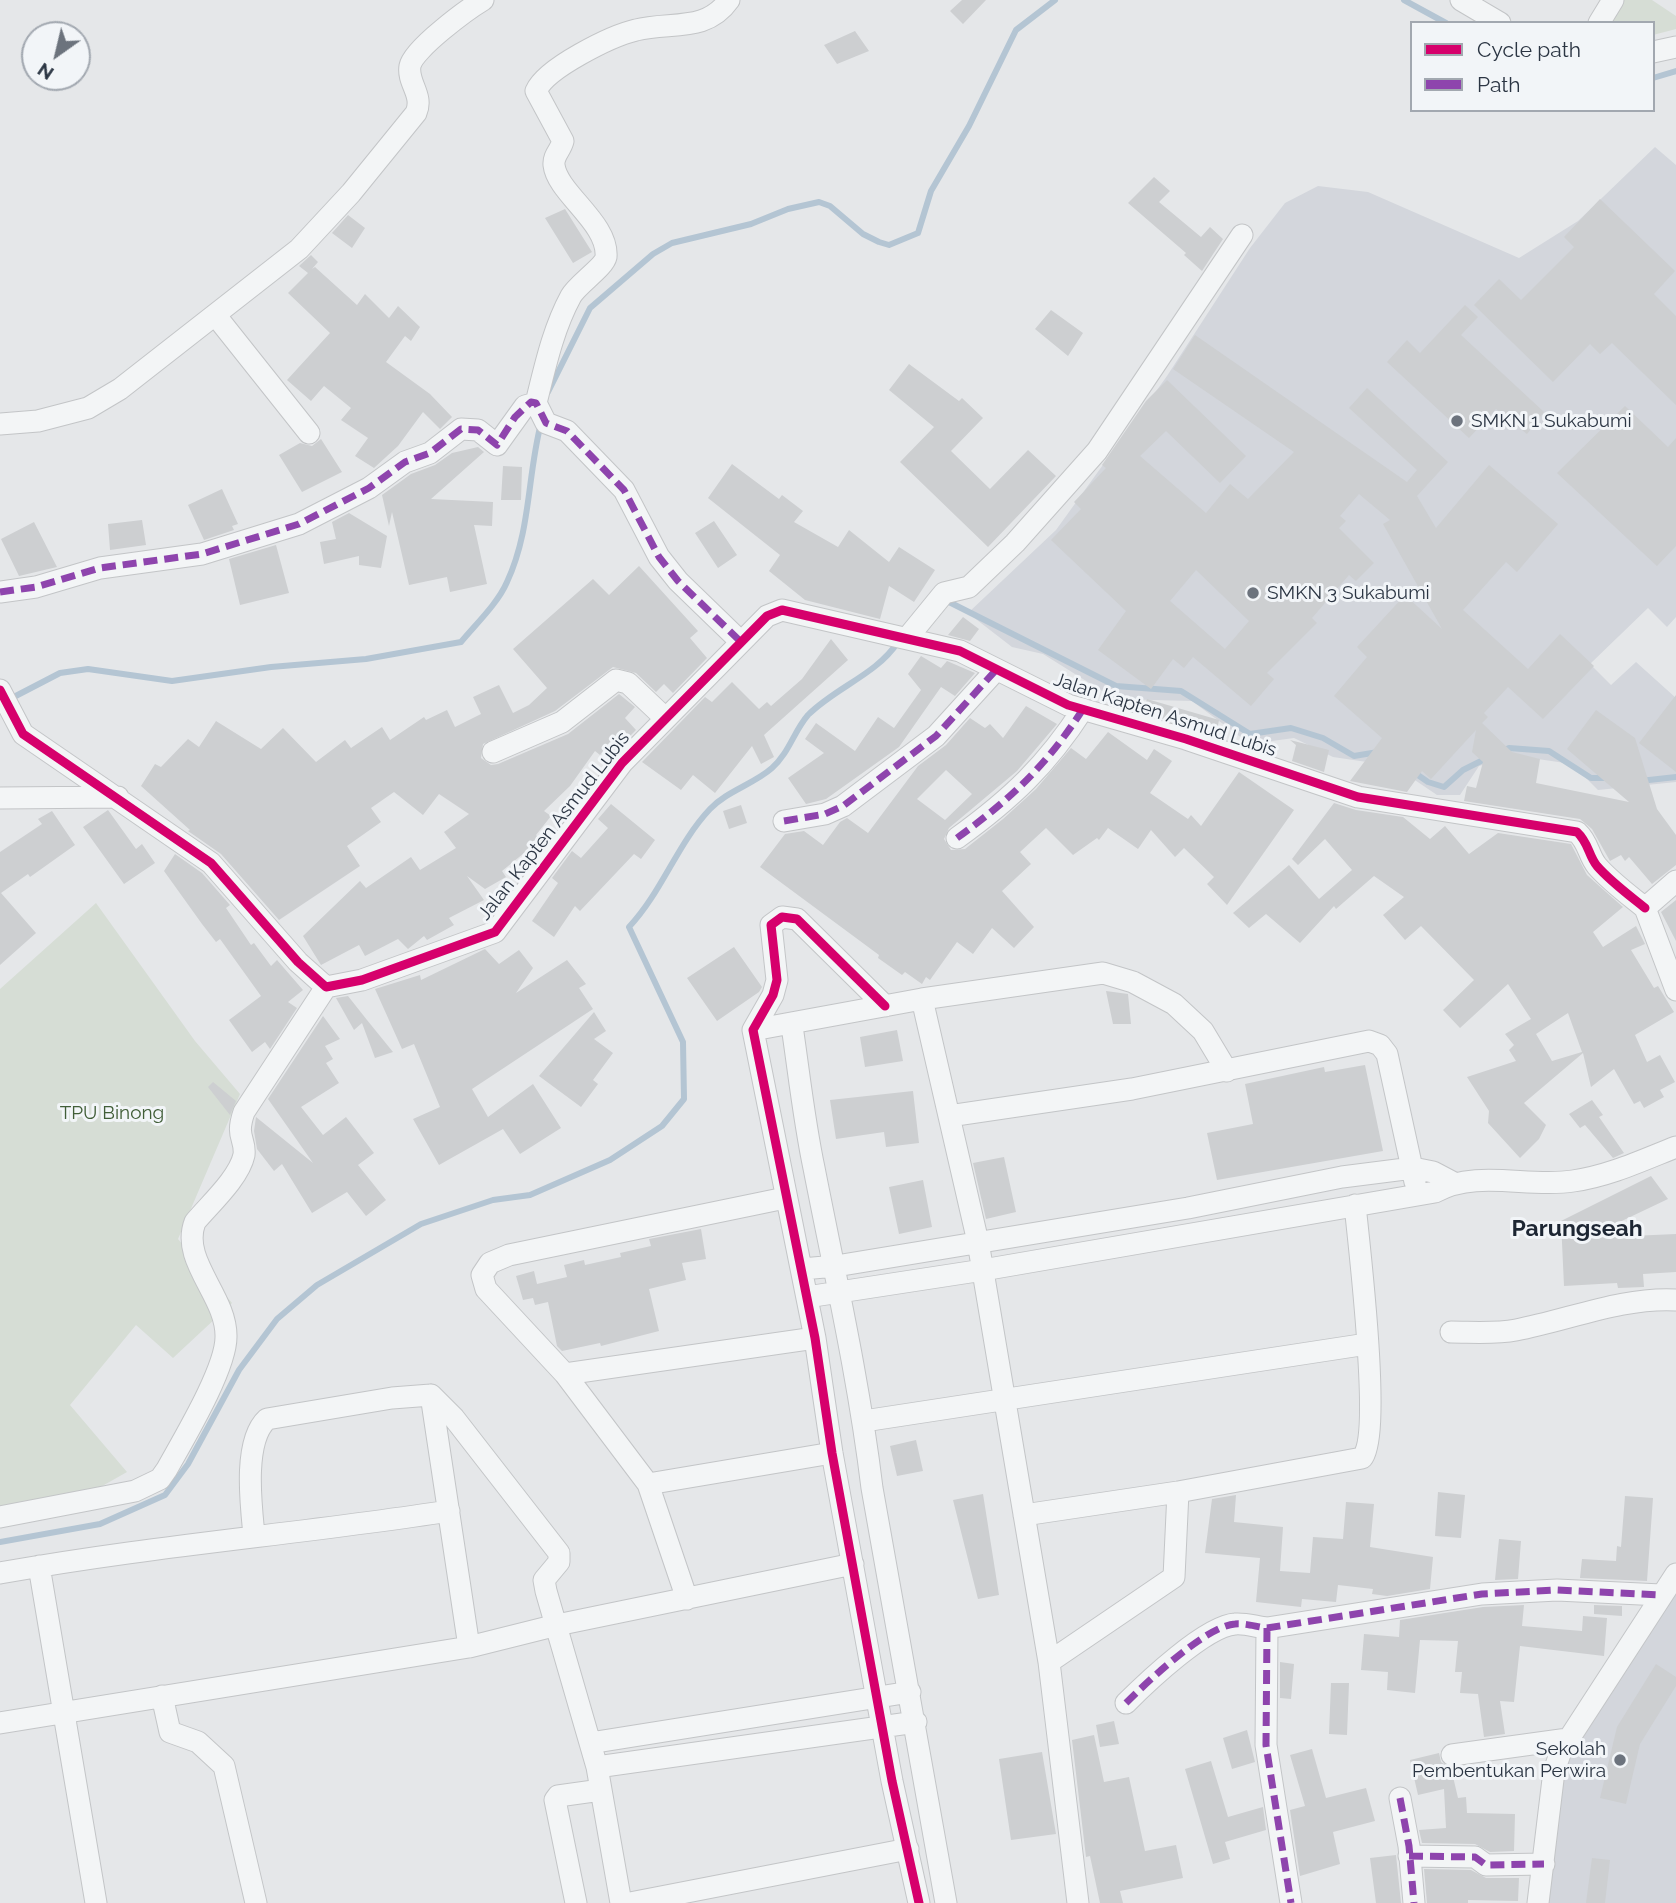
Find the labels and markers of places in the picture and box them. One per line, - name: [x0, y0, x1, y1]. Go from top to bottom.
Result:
- place label: SMKN 1 Sukabumi: [1471, 410, 1632, 432]
- marker: SMKN 1 Sukabumi: [1449, 413, 1465, 429]
- place label: SMKN 3 Sukabumi: [1267, 582, 1430, 604]
- marker: SMKN 3 Sukabumi: [1245, 585, 1261, 601]
- place label: Sekolah Pembentukan Perwira: [1412, 1738, 1606, 1782]
- marker: Sekolah Pembentukan Perwira: [1612, 1752, 1628, 1768]

